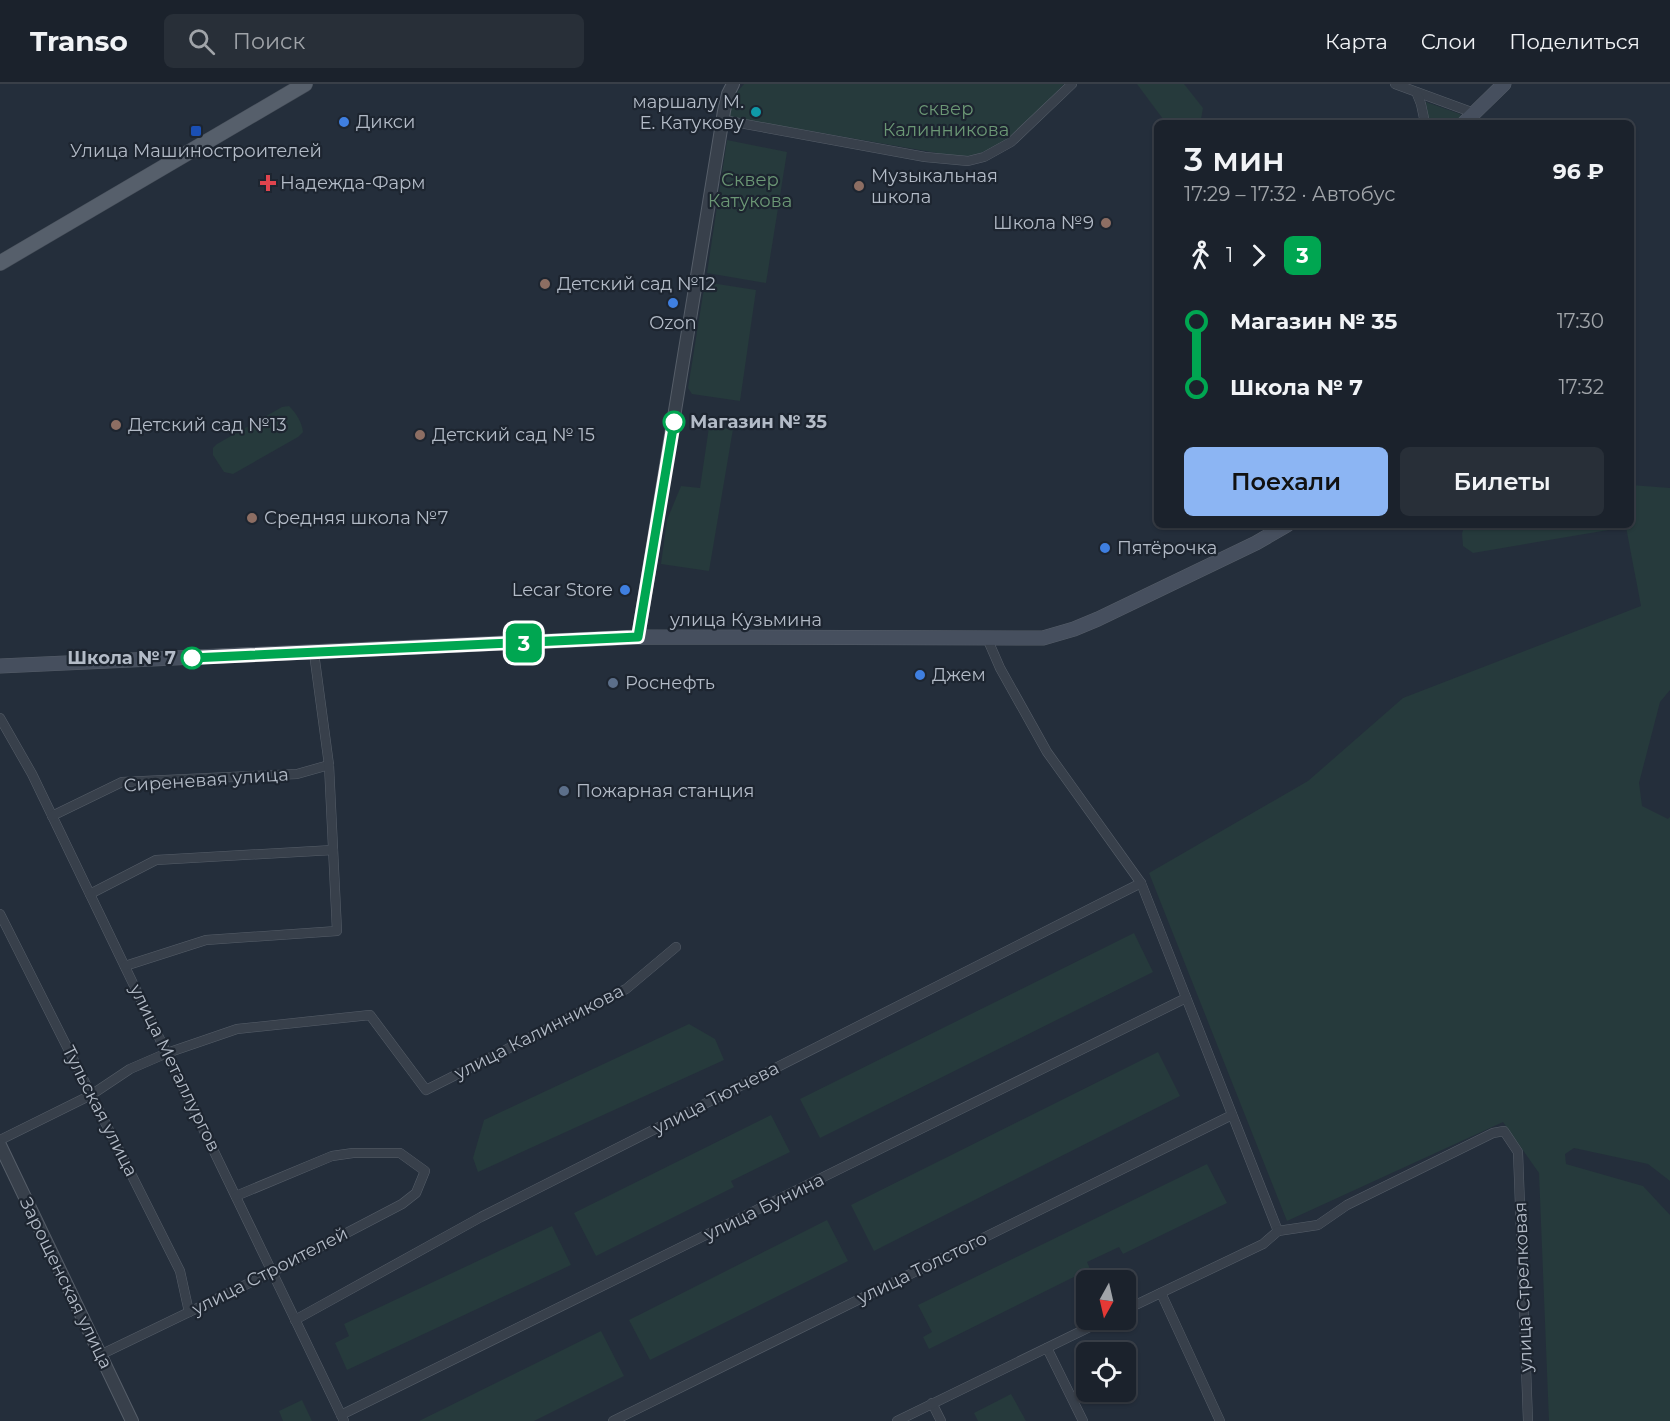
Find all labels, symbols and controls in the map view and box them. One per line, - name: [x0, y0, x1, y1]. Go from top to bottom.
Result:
- search box: [164, 14, 584, 68]
- text: Transo: [30, 24, 128, 58]
- icon: search: [185, 25, 218, 58]
- text: Поиск: [233, 28, 305, 55]
- text: Карта: [1325, 29, 1388, 54]
- text: Слои: [1421, 29, 1476, 54]
- text: Поделиться: [1509, 29, 1640, 54]
- place label: маршалу М. Е. Катукову: [632, 91, 744, 134]
- park label: сквер Калинникова: [883, 98, 1009, 141]
- marker: маршалу М. Е. Катукову: [749, 105, 763, 119]
- place label: Дикси: [356, 111, 415, 133]
- marker: Дикси: [337, 115, 351, 129]
- marker: Улица Машиностроителей: [189, 124, 203, 138]
- text: 3 мин: [1184, 139, 1285, 179]
- place label: Улица Машиностроителей: [70, 140, 322, 162]
- text: 96 ₽: [1553, 158, 1604, 185]
- place label: Музыкальная школа: [871, 165, 998, 208]
- park label: Сквер Катукова: [708, 169, 792, 212]
- place label: Надежда-Фарм: [280, 172, 426, 194]
- marker: Надежда-Фарм: [261, 176, 275, 190]
- marker: Музыкальная школа: [852, 179, 866, 193]
- text: 17:29 – 17:32 · Автобус: [1184, 182, 1396, 206]
- place label: Школа №9: [993, 212, 1094, 234]
- marker: Школа №9: [1099, 216, 1113, 230]
- icon: walk: [1184, 239, 1217, 272]
- icon: forward: [1242, 239, 1275, 272]
- text: 1: [1226, 243, 1233, 267]
- text: 3: [1296, 243, 1309, 268]
- place label: Детский сад №12: [557, 273, 716, 295]
- marker: Детский сад №12: [538, 277, 552, 291]
- marker: Ozon: [666, 296, 680, 310]
- text: Магазин № 35: [1230, 308, 1397, 335]
- text: 17:30: [1557, 309, 1604, 333]
- place label: Ozon: [649, 312, 697, 334]
- text: Школа № 7: [1230, 374, 1363, 401]
- text: 17:32: [1559, 375, 1604, 399]
- marker: Магазин № 35: [663, 411, 685, 433]
- place label: Магазин № 35: [690, 411, 827, 433]
- place label: Детский сад №13: [128, 414, 287, 436]
- marker: Детский сад №13: [109, 418, 123, 432]
- place label: Детский сад № 15: [432, 424, 595, 446]
- marker: Детский сад № 15: [413, 428, 427, 442]
- button: Поехали: [1184, 447, 1388, 516]
- button: Билеты: [1400, 447, 1604, 516]
- place label: Средняя школа №7: [264, 507, 448, 529]
- marker: Средняя школа №7: [245, 511, 259, 525]
- place label: Пятёрочка: [1117, 537, 1217, 559]
- marker: Пятёрочка: [1098, 541, 1112, 555]
- place label: Lecar Store: [512, 579, 613, 601]
- marker: Lecar Store: [618, 583, 632, 597]
- street label: улица Кузьмина: [669, 609, 822, 631]
- line badge: 3: [504, 624, 544, 662]
- text: 3: [518, 631, 530, 656]
- place label: Школа № 7: [67, 647, 176, 669]
- marker: Школа № 7: [181, 647, 203, 669]
- place label: Джем: [932, 664, 986, 686]
- marker: Джем: [913, 668, 927, 682]
- place label: Роснефть: [625, 672, 715, 694]
- marker: Роснефть: [606, 676, 620, 690]
- street label: Сиреневая улица: [123, 763, 289, 797]
- place label: Пожарная станция: [576, 780, 755, 802]
- marker: Пожарная станция: [557, 784, 571, 798]
- street label: улица Металлургов: [124, 980, 225, 1155]
- street label: улица Калинникова: [450, 980, 627, 1085]
- street label: Тульская улица: [58, 1042, 142, 1180]
- street label: улица Тютчева: [648, 1057, 783, 1140]
- street label: улица Бунина: [699, 1168, 828, 1246]
- street label: Зарощенская улица: [15, 1194, 117, 1372]
- street label: улица Стрелковая: [1509, 1201, 1537, 1374]
- street label: улица Строителей: [187, 1222, 352, 1320]
- street label: улица Толстого: [852, 1227, 991, 1310]
- north arrow: [1076, 1270, 1136, 1330]
- map controls: [1076, 1270, 1136, 1402]
- button: locate: [1076, 1342, 1136, 1402]

